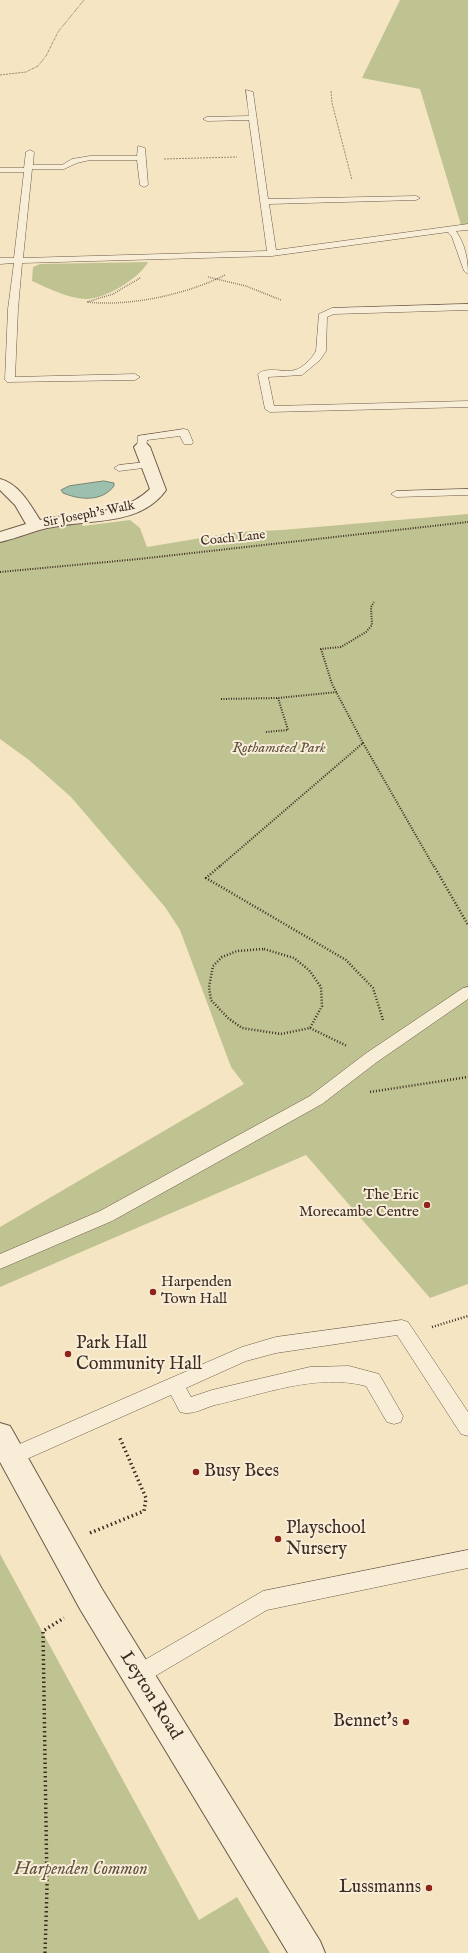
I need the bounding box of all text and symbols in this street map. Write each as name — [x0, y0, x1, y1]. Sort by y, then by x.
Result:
street label: Sir Joseph's Walk — [42, 498, 136, 532]
street label: Coach Lane — [200, 528, 266, 550]
park label: Rothamsted Park — [232, 740, 326, 758]
place label: The Eric Morecambe Centre — [299, 1187, 419, 1222]
marker: The Eric Morecambe Centre — [422, 1200, 432, 1210]
place label: Harpenden Town Hall — [161, 1274, 232, 1309]
marker: Harpenden Town Hall — [148, 1287, 158, 1297]
place label: Park Hall Community Hall — [76, 1333, 202, 1376]
marker: Park Hall Community Hall — [63, 1349, 73, 1359]
place label: Busy Bees — [204, 1461, 279, 1483]
marker: Busy Bees — [191, 1467, 201, 1477]
place label: Playschool Nursery — [286, 1518, 366, 1560]
marker: Playschool Nursery — [273, 1534, 283, 1544]
street label: Leyton Road — [114, 1648, 186, 1744]
place label: Bennet's — [333, 1711, 398, 1733]
marker: Bennet's — [401, 1717, 411, 1727]
park label: Harpenden Common — [14, 1859, 148, 1881]
place label: Lussmanns — [339, 1877, 421, 1899]
marker: Lussmanns — [424, 1883, 434, 1893]

